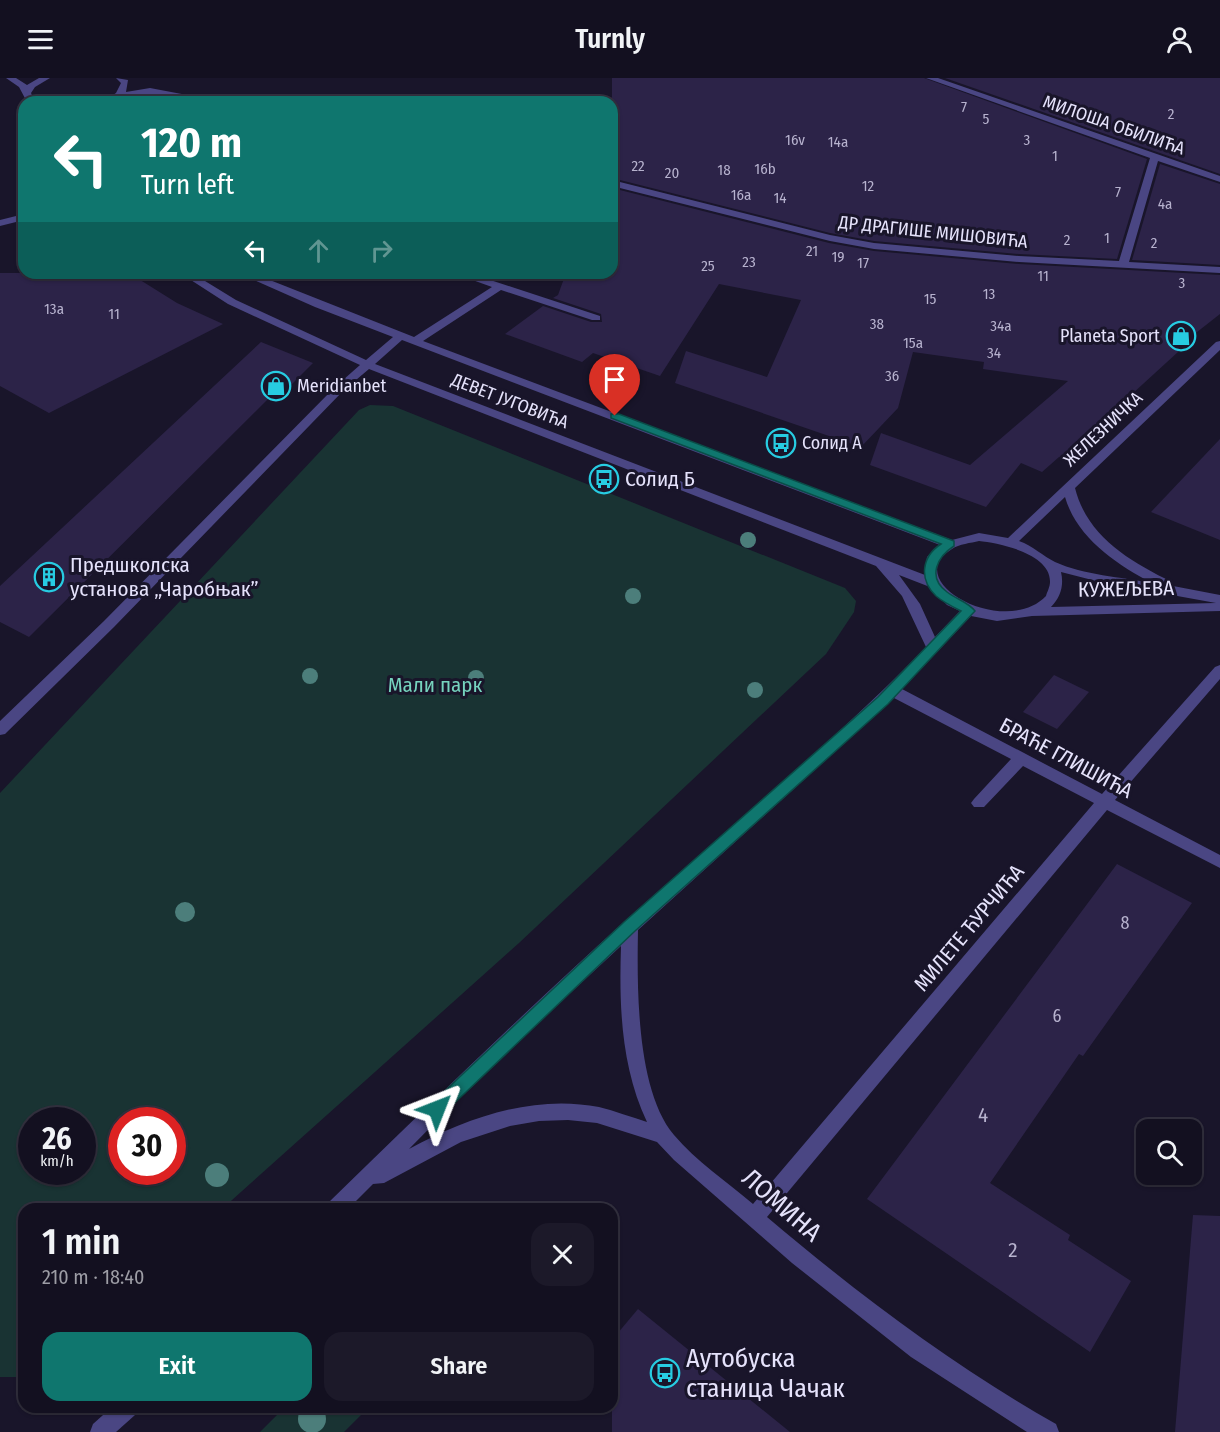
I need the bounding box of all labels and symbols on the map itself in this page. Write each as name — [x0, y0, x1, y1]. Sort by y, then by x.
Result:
street label: МИЛОША ОБИЛИЋА — [1040, 90, 1188, 160]
house number: 7 — [961, 98, 967, 116]
house number: 2 — [1168, 105, 1175, 123]
house number: 5 — [983, 110, 990, 128]
house number: 16v — [785, 131, 805, 149]
house number: 3 — [1024, 131, 1031, 149]
house number: 14a — [828, 133, 848, 151]
house number: 1 — [1052, 147, 1058, 165]
house number: 22 — [631, 157, 645, 175]
house number: 16b — [754, 160, 776, 178]
house number: 18 — [717, 161, 731, 179]
house number: 20 — [665, 164, 679, 182]
house number: 12 — [862, 177, 875, 195]
house number: 7 — [1115, 183, 1121, 201]
house number: 16a — [731, 186, 751, 204]
house number: 14 — [773, 189, 787, 207]
house number: 4a — [1158, 195, 1172, 213]
street label: ДР ДРАГИШЕ МИШОВИЋА — [836, 211, 1029, 253]
house number: 1 — [1104, 229, 1110, 247]
house number: 2 — [1064, 231, 1071, 249]
house number: 2 — [1151, 234, 1158, 252]
house number: 21 — [806, 242, 818, 260]
house number: 19 — [831, 248, 845, 266]
house number: 23 — [742, 253, 756, 271]
house number: 17 — [857, 254, 869, 272]
house number: 25 — [701, 257, 715, 275]
house number: 11 — [1037, 267, 1049, 285]
house number: 3 — [1179, 274, 1186, 292]
house number: 13 — [983, 285, 996, 303]
house number: 15 — [924, 290, 936, 308]
house number: 13a — [44, 300, 64, 318]
house number: 11 — [108, 305, 120, 323]
house number: 38 — [870, 315, 884, 333]
house number: 34a — [990, 317, 1012, 335]
shop icon: Planeta Sport — [1165, 320, 1197, 352]
place label: Planeta Sport — [1060, 325, 1160, 347]
house number: 15a — [903, 334, 923, 352]
house number: 34 — [987, 344, 1001, 362]
pin — [589, 354, 640, 416]
house number: 36 — [885, 367, 899, 385]
street label: ДЕВЕТ ЈУГОВИЋА — [447, 368, 572, 434]
shop icon: Meridianbet — [260, 370, 292, 402]
place label: Meridianbet — [297, 375, 386, 397]
street label: ЖЕЛЕЗНИЧКА — [1059, 387, 1147, 471]
bus stop icon: Солид А — [765, 427, 797, 459]
place label: Солид А — [802, 432, 862, 454]
bus stop icon: Солид Б — [588, 463, 620, 495]
place label: Солид Б — [625, 466, 695, 492]
place label: Предшколска установа „Чаробњак” — [70, 552, 259, 602]
building icon: Предшколска установа „Чаробњак” — [33, 561, 65, 593]
street label: КУЖЕЉЕВА — [1078, 575, 1174, 603]
park label: Мали парк — [388, 672, 482, 698]
street label: БРАЋЕ ГЛИШИЋА — [995, 712, 1137, 804]
street label: МИЛЕТЕ ЋУРЧИЋА — [908, 859, 1030, 997]
house number: 8 — [1121, 912, 1130, 934]
house number: 6 — [1053, 1005, 1062, 1027]
position arrow — [405, 1077, 469, 1141]
house number: 4 — [978, 1102, 988, 1128]
speed limit sign: 30 — [108, 1107, 186, 1185]
street label: ЛОМИНА — [736, 1162, 828, 1248]
house number: 2 — [1008, 1237, 1018, 1263]
place label: Аутобуска станица Чачак — [686, 1343, 845, 1404]
bus stop icon: Аутобуска станица Чачак — [649, 1357, 681, 1389]

